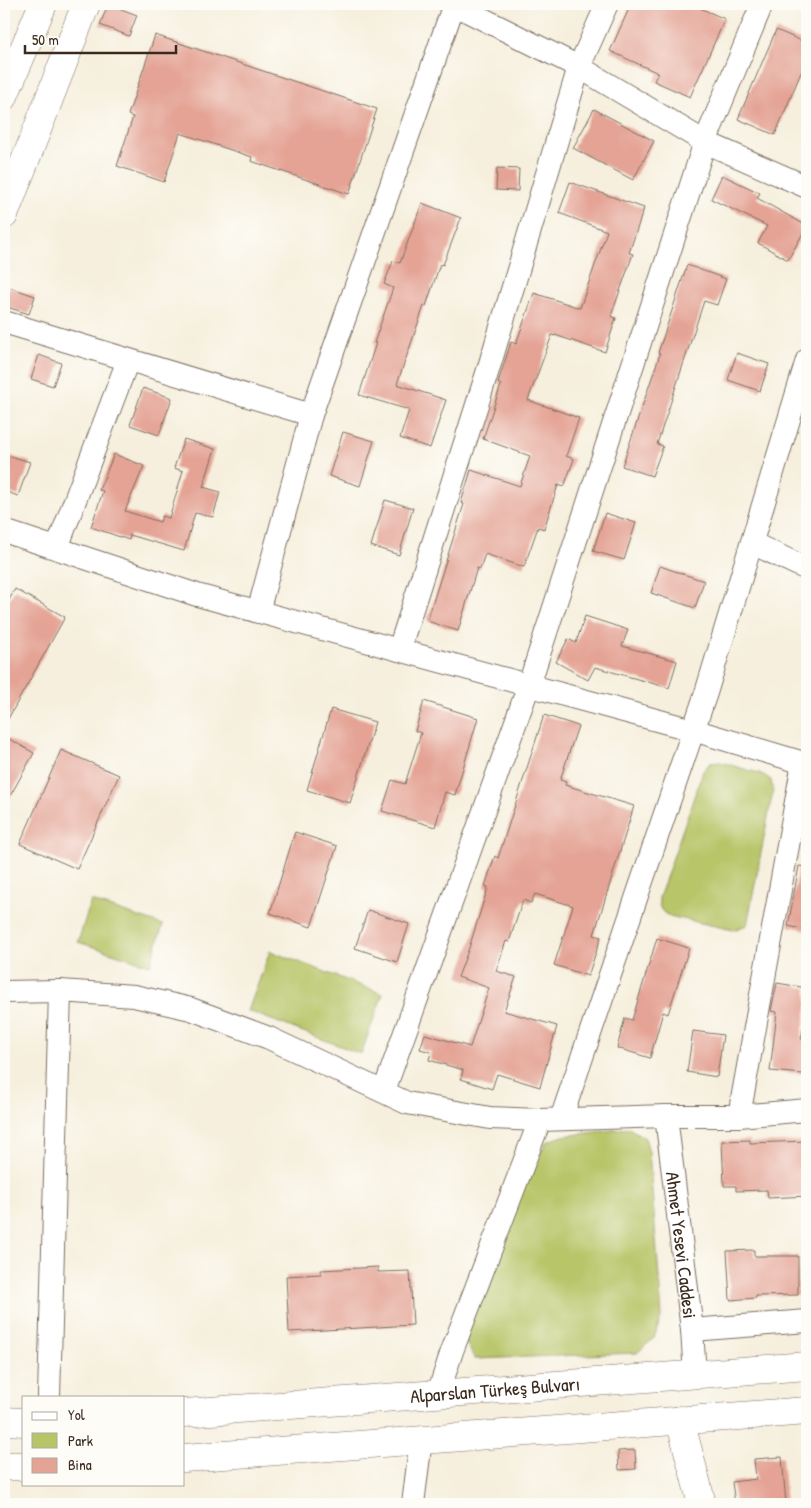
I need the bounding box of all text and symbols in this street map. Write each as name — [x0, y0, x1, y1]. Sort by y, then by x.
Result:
scale bar — [25, 22, 176, 54]
text: 50 m — [32, 29, 59, 50]
street label: Ahmet Yesevi Caddesi — [660, 1170, 703, 1320]
street label: Alparslan Türkeş Bulvarı — [409, 1370, 581, 1409]
legend — [22, 1396, 185, 1486]
text: Yol — [68, 1404, 85, 1425]
text: Park — [68, 1430, 93, 1451]
text: Bina — [68, 1454, 92, 1475]

